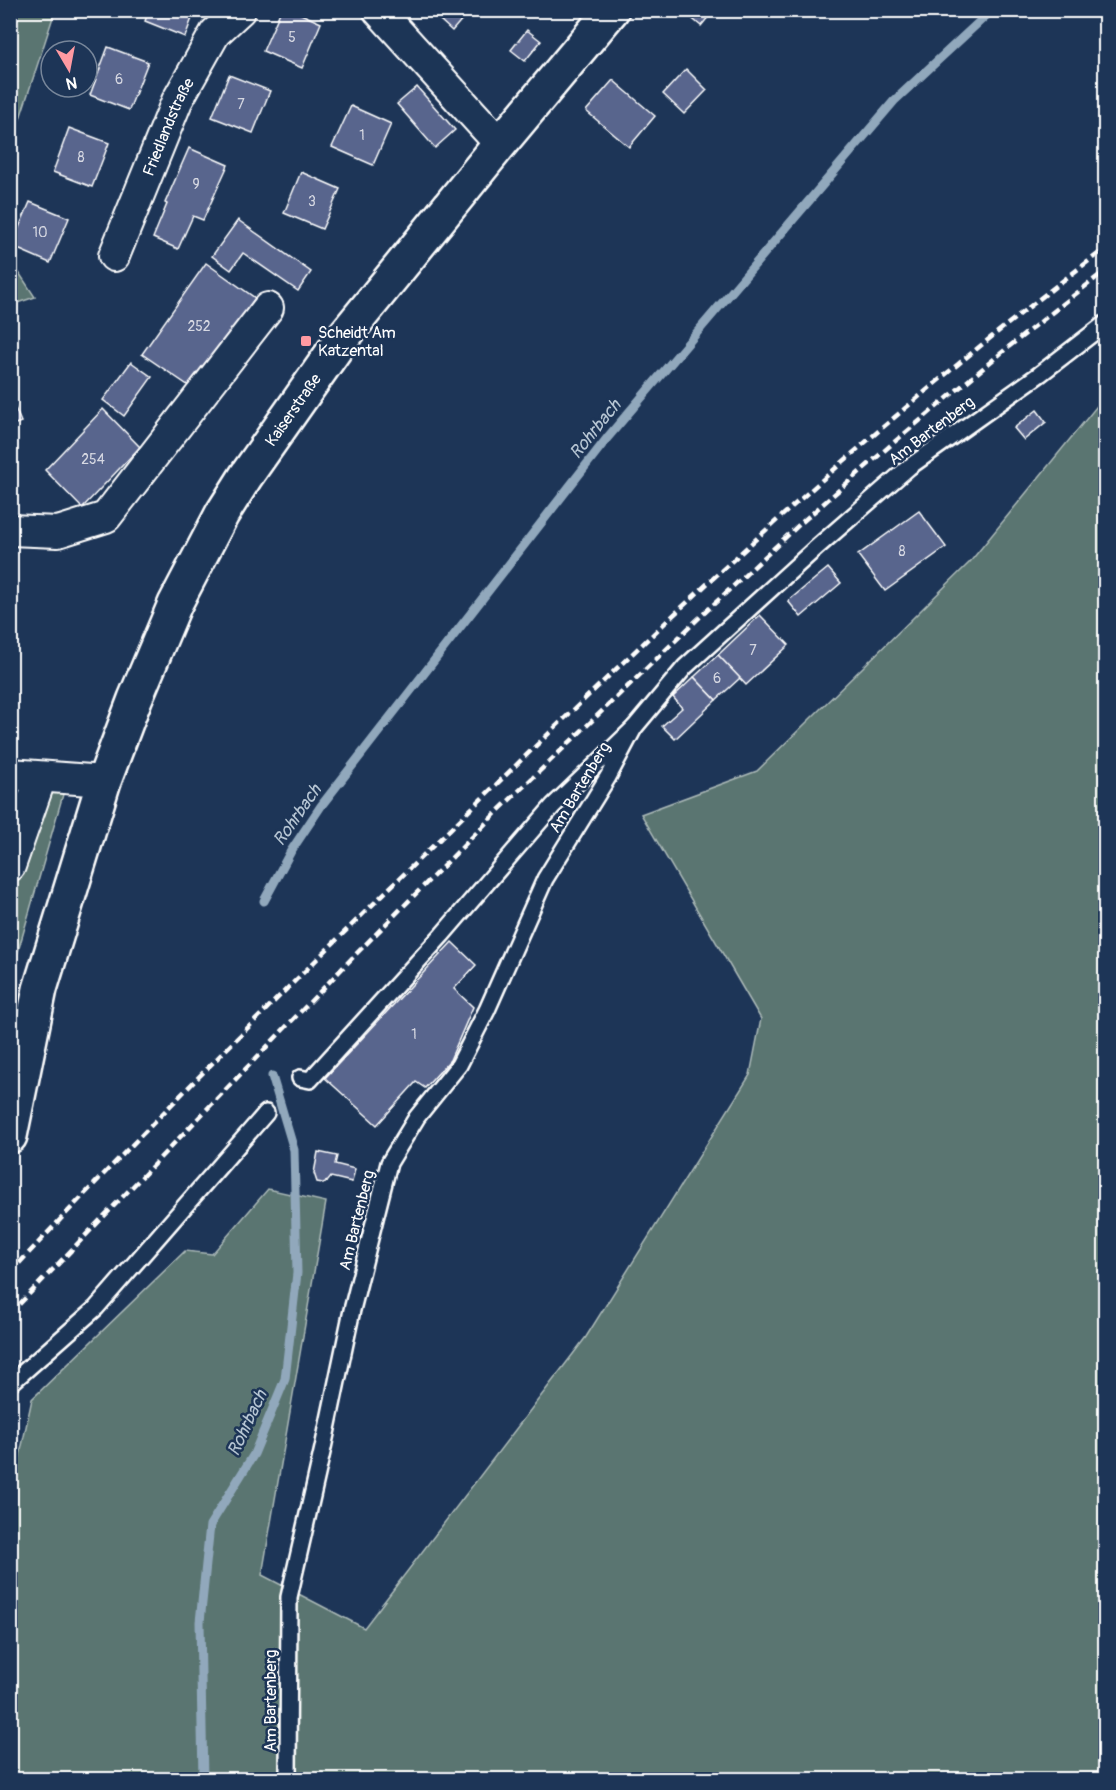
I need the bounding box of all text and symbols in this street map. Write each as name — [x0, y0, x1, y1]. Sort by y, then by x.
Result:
house number: 5 — [288, 29, 296, 46]
north arrow — [39, 39, 99, 99]
house number: 6 — [115, 71, 123, 88]
text: N — [64, 72, 78, 94]
street label: Friedlandstraße — [139, 75, 199, 179]
house number: 7 — [237, 96, 245, 113]
house number: 1 — [359, 127, 365, 144]
house number: 8 — [77, 149, 85, 166]
house number: 9 — [192, 176, 200, 193]
house number: 3 — [308, 193, 316, 210]
house number: 10 — [32, 224, 48, 241]
house number: 252 — [187, 318, 211, 335]
place label: Scheidt Am Katzental — [318, 323, 396, 361]
marker: Scheidt Am Katzental — [299, 334, 313, 348]
street label: Kaiserstraße — [261, 370, 326, 450]
street label: Am Bartenberg — [885, 392, 979, 470]
water label: Rohrbach — [565, 394, 627, 464]
house number: 254 — [81, 451, 105, 468]
house number: 8 — [898, 543, 906, 560]
house number: 7 — [749, 642, 757, 659]
house number: 6 — [713, 670, 721, 687]
street label: Am Bartenberg — [545, 738, 615, 837]
water label: Rohrbach — [268, 779, 328, 850]
house number: 1 — [411, 1026, 417, 1043]
street label: Am Bartenberg — [335, 1168, 379, 1272]
water label: Rohrbach — [222, 1385, 273, 1460]
street label: Am Bartenberg — [261, 1650, 281, 1752]

